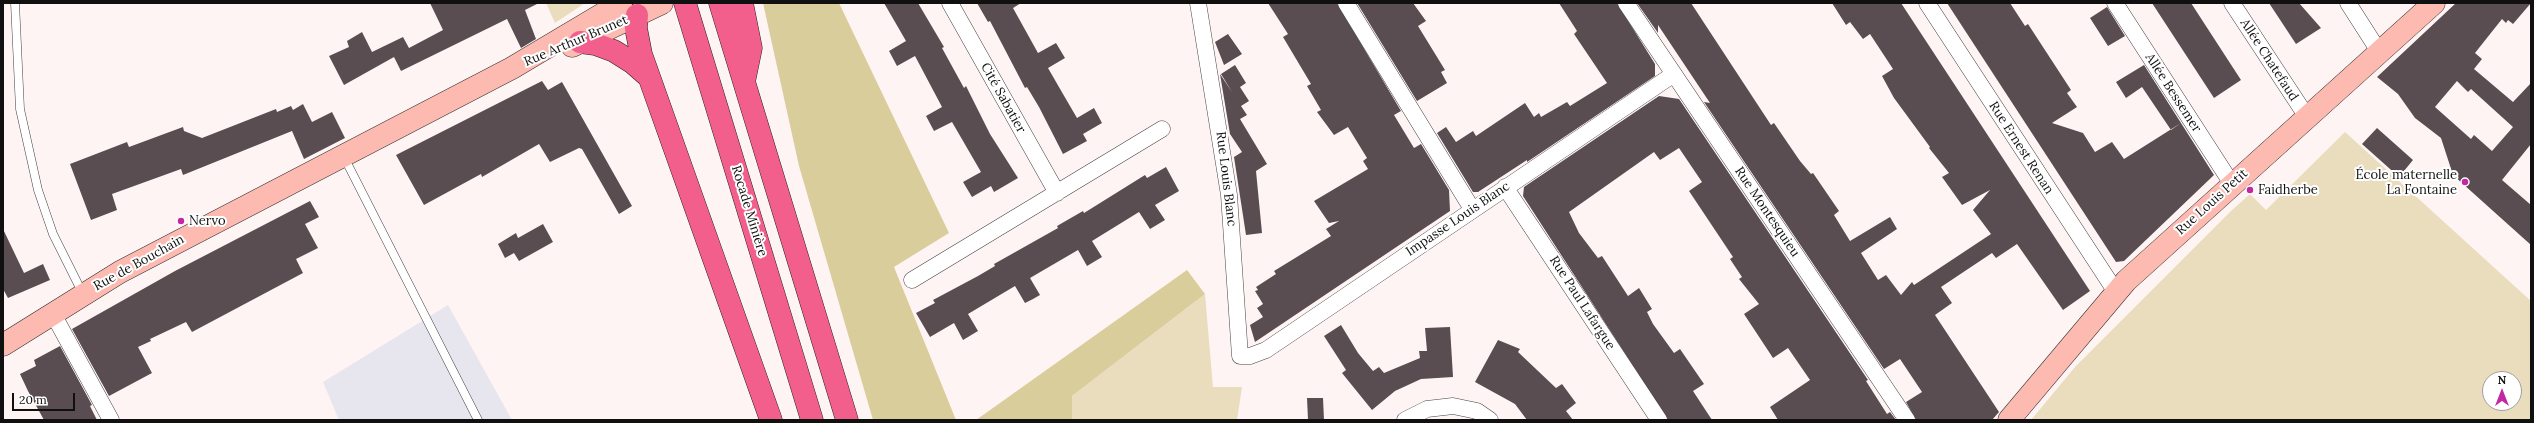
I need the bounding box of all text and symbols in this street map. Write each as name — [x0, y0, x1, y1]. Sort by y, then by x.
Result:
street label: Rue Arthur Brunet — [522, 12, 630, 70]
street label: Allée Chatefaud — [2237, 16, 2301, 104]
street label: Allée Bessemer — [2142, 51, 2204, 135]
street label: Cité Sabatier — [977, 60, 1029, 136]
street label: Rue Ernest Renan — [1985, 99, 2057, 197]
street label: Rue Louis Blanc — [1212, 131, 1240, 227]
street label: Rocade Minière — [728, 164, 770, 258]
street label: Rue Montesquieu — [1731, 164, 1803, 260]
street label: Rue Louis Petit — [2173, 166, 2251, 238]
place label: École maternelle La Fontaine — [2355, 167, 2457, 198]
marker: École maternelle La Fontaine — [2460, 177, 2470, 187]
street label: Impasse Louis Blanc — [1403, 178, 1513, 260]
place label: Faidherbe — [2258, 182, 2318, 198]
marker: Faidherbe — [2245, 185, 2255, 195]
place label: Nervo — [189, 213, 226, 229]
marker: Nervo — [176, 216, 186, 226]
street label: Rue de Bouchain — [91, 232, 187, 294]
street label: Rue Paul Lafargue — [1546, 253, 1618, 353]
north arrow — [2482, 371, 2522, 411]
text: N — [2498, 373, 2506, 387]
scale bar — [14, 385, 77, 411]
text: 20 m — [19, 392, 47, 407]

